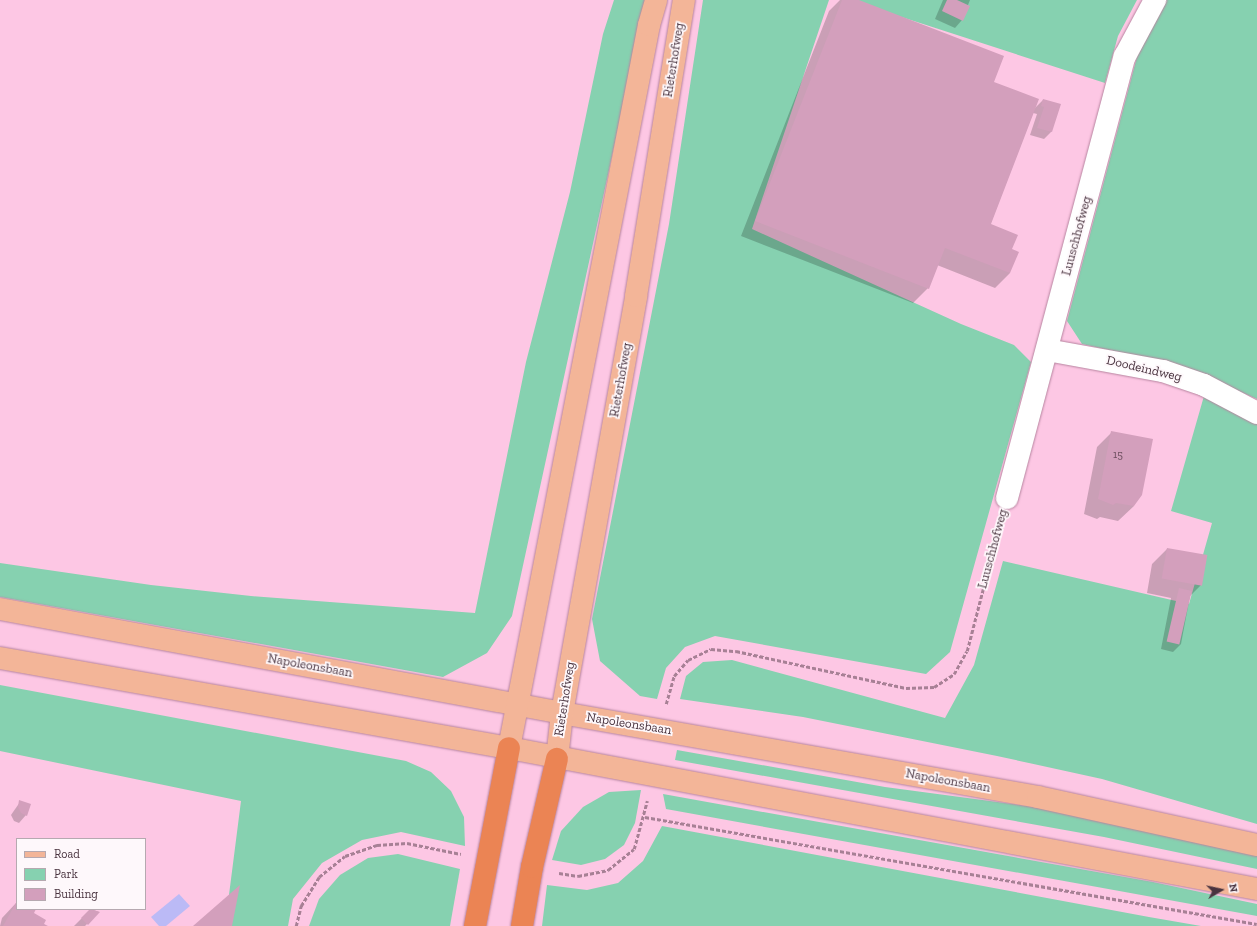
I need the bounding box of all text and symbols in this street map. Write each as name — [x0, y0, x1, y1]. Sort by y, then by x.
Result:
street label: Rieterhofweg — [660, 22, 688, 98]
street label: Luuschhofweg — [1059, 195, 1095, 277]
street label: Rieterhofweg — [607, 342, 635, 418]
street label: Doodeindweg — [1105, 353, 1183, 385]
house number: 15 — [1113, 448, 1123, 462]
street label: Luuschhofweg — [975, 508, 1011, 590]
street label: Napoleonsbaan — [266, 651, 354, 681]
street label: Rieterhofweg — [551, 661, 579, 737]
street label: Napoleonsbaan — [585, 710, 673, 738]
street label: Napoleonsbaan — [904, 766, 992, 796]
legend — [16, 838, 146, 910]
text: Road — [54, 847, 80, 861]
text: Park — [54, 867, 78, 881]
north arrow — [1201, 870, 1241, 910]
text: N — [1226, 883, 1240, 893]
text: Building — [54, 887, 98, 901]

